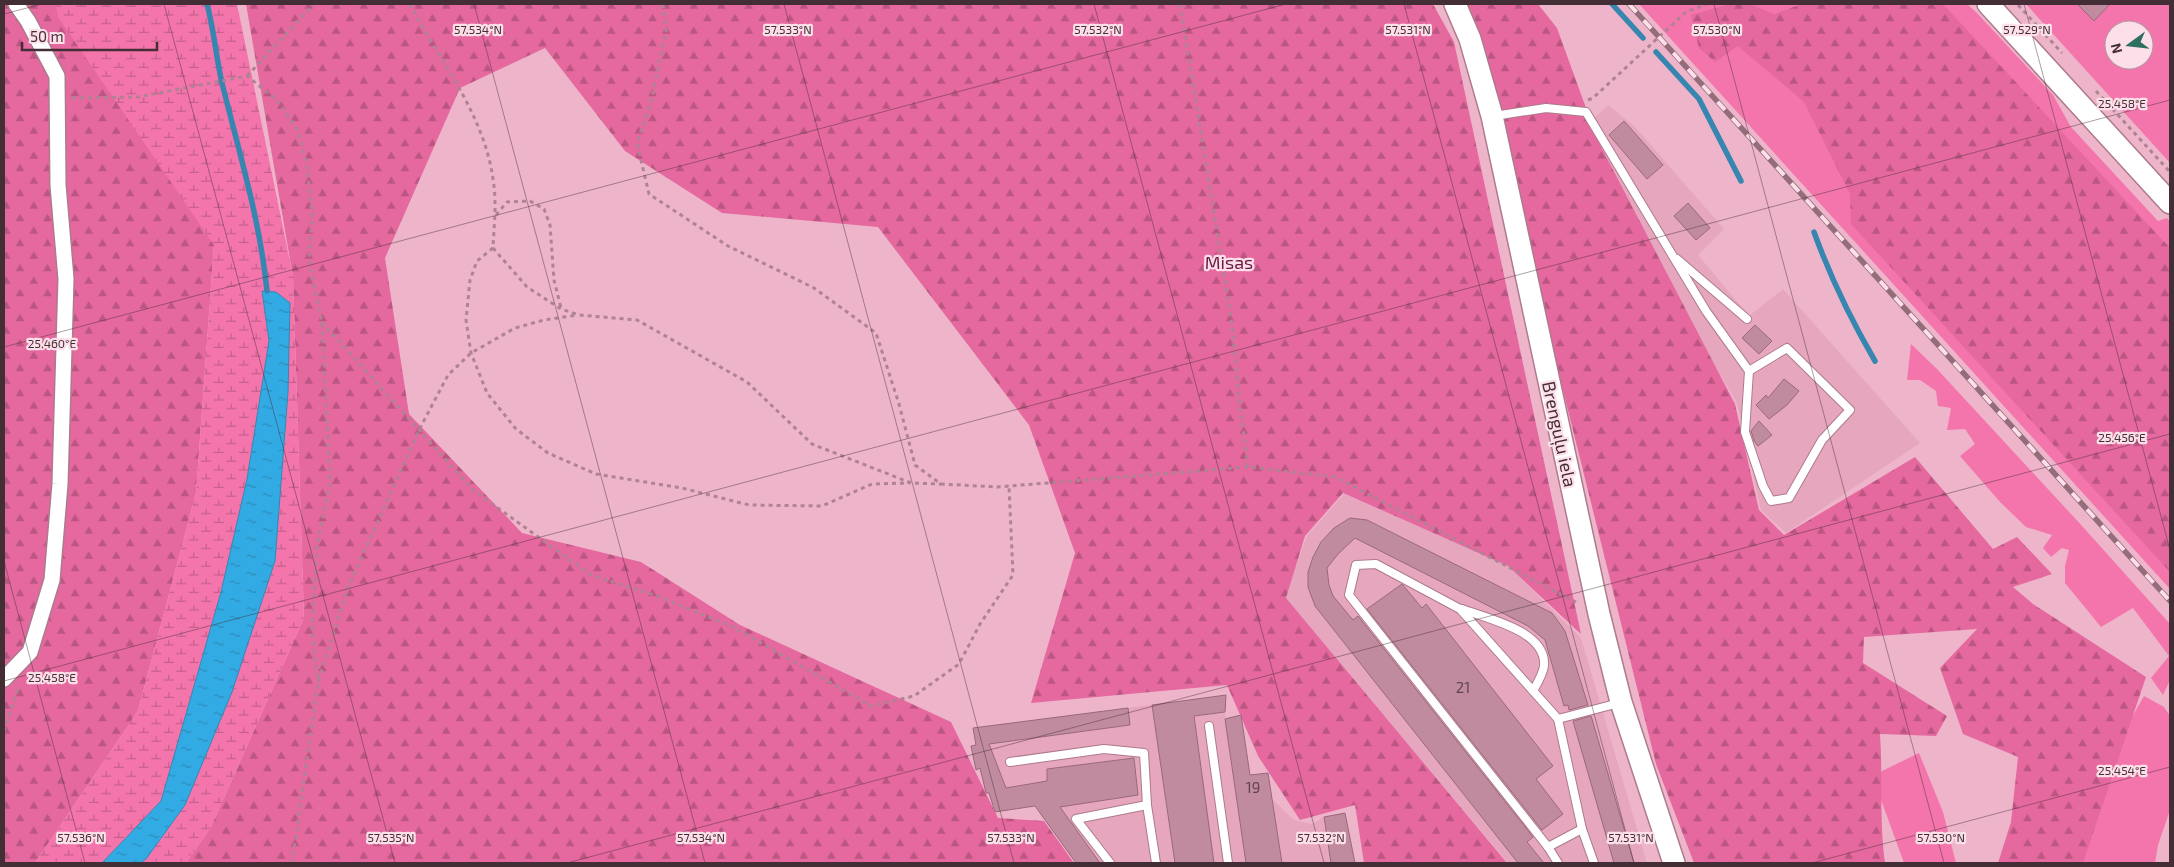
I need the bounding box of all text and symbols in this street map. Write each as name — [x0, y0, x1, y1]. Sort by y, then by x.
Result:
scale bar — [22, 20, 158, 52]
north arrow — [2104, 20, 2154, 70]
text: 57.534°N — [454, 22, 502, 36]
text: 57.533°N — [764, 22, 812, 36]
text: 57.532°N — [1074, 22, 1122, 36]
text: 57.531°N — [1385, 22, 1431, 36]
text: 57.530°N — [1693, 22, 1741, 36]
text: 57.529°N — [2003, 22, 2051, 36]
text: 50 m — [30, 27, 64, 45]
text: N — [2106, 41, 2125, 56]
text: 25.458°E — [2098, 96, 2146, 110]
park label: Misas — [1205, 251, 1253, 273]
text: 25.460°E — [28, 336, 76, 350]
street label: Brenguļu iela — [1537, 379, 1582, 489]
text: 25.456°E — [2098, 430, 2146, 444]
text: 25.458°E — [28, 670, 76, 684]
house number: 21 — [1456, 678, 1470, 696]
text: 25.454°E — [2098, 763, 2146, 777]
house number: 19 — [1246, 778, 1260, 796]
text: 57.536°N — [57, 830, 105, 844]
text: 57.535°N — [367, 830, 415, 844]
text: 57.534°N — [677, 830, 725, 844]
text: 57.533°N — [987, 830, 1035, 844]
text: 57.532°N — [1297, 830, 1345, 844]
text: 57.531°N — [1608, 830, 1654, 844]
text: 57.530°N — [1917, 830, 1965, 844]

